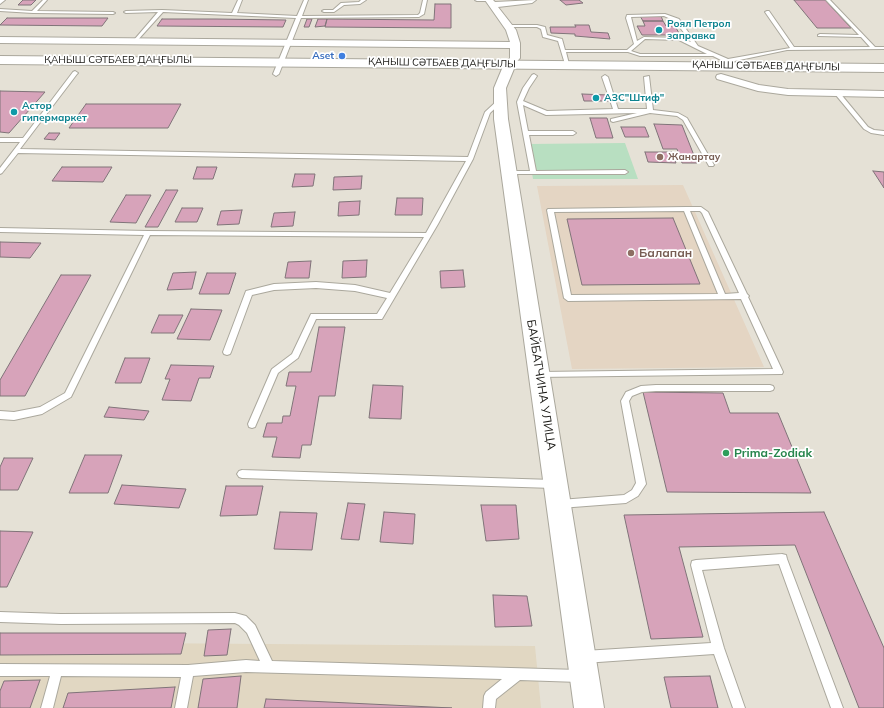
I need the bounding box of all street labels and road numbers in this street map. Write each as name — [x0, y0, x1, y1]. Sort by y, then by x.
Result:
street label: ҚАНЫШ СӘТБАЕВ ДАҢҒЫЛЫ — [44, 54, 192, 66]
street label: ҚАНЫШ СӘТБАЕВ ДАҢҒЫЛЫ — [368, 56, 516, 70]
street label: ҚАНЫШ СӘТБАЕВ ДАҢҒЫЛЫ — [692, 59, 840, 73]
street label: БАЙБАТЧИНА УЛИЦА — [524, 319, 558, 451]

